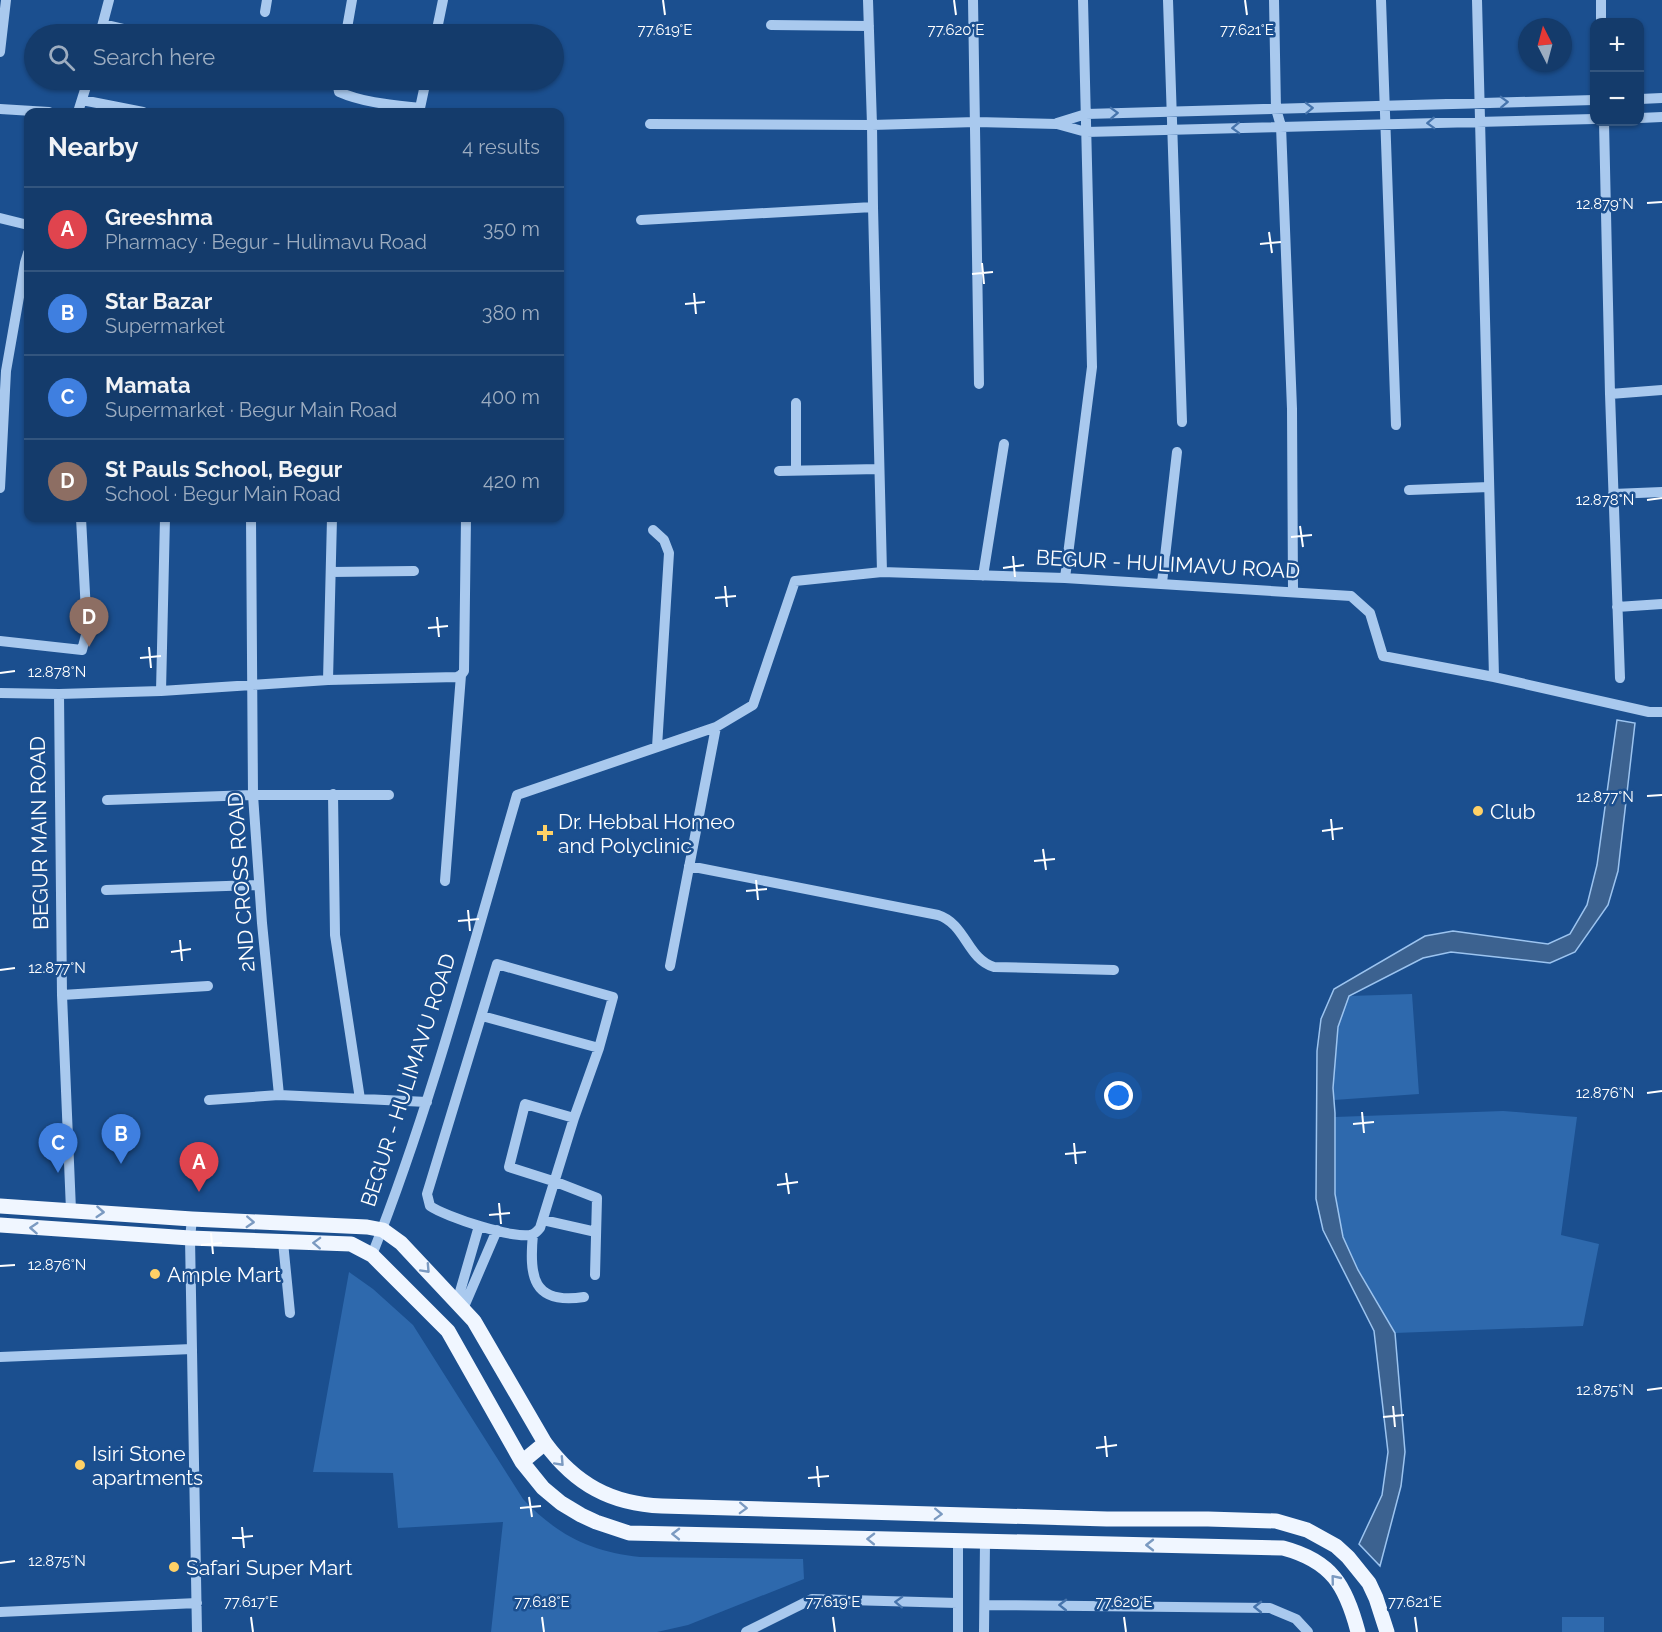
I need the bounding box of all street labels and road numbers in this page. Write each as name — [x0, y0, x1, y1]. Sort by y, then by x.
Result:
street label: BEGUR - HULIMAVU ROAD — [1035, 545, 1301, 583]
street label: BEGUR MAIN ROAD — [25, 736, 53, 930]
street label: 2ND CROSS ROAD — [222, 791, 260, 973]
street label: BEGUR - HULIMAVU ROAD — [355, 950, 461, 1210]

